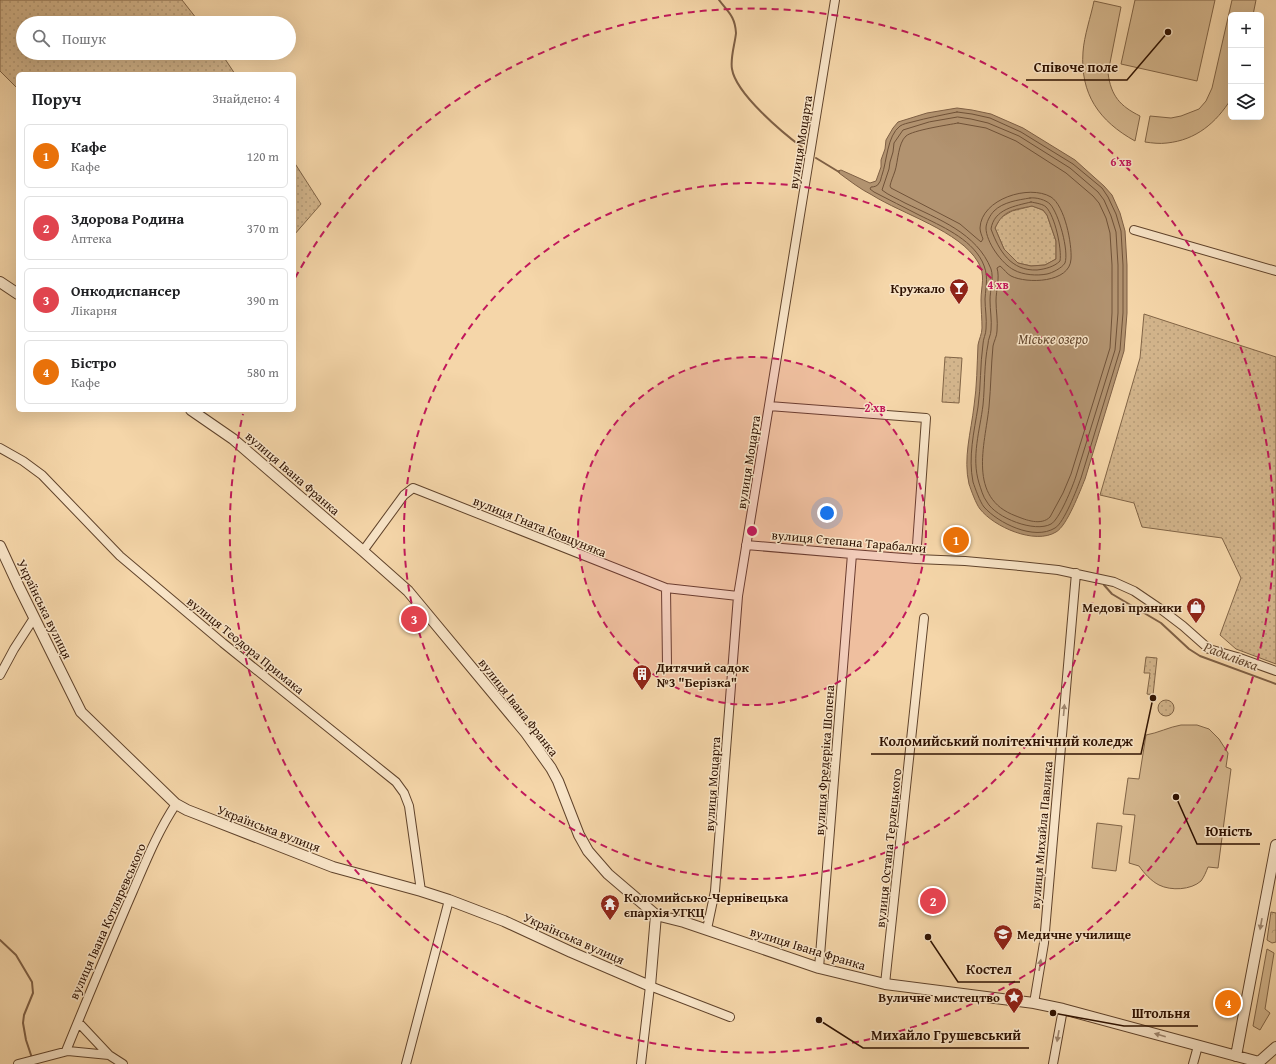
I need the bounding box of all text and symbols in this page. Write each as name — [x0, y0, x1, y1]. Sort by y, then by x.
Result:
map controls — [1228, 12, 1264, 120]
button: + — [1228, 12, 1264, 48]
search box — [16, 16, 296, 60]
icon: search — [30, 27, 52, 49]
text: Пошук — [62, 28, 106, 49]
button: − — [1228, 48, 1264, 84]
callout: Співоче поле — [1026, 54, 1127, 80]
text: Співоче поле — [1034, 57, 1118, 77]
button: layers — [1228, 84, 1264, 120]
text: Поруч — [32, 86, 81, 111]
text: Знайдено: 4 — [212, 89, 280, 108]
street label: вулиця Моцарта — [784, 93, 817, 190]
text: Кафе — [71, 136, 107, 157]
text: 1 — [43, 147, 49, 166]
text: 120 m — [247, 147, 279, 166]
text: 6 хв — [1110, 153, 1132, 170]
text: Кафе — [71, 157, 100, 176]
text: Здорова Родина — [71, 208, 184, 229]
text: 2 — [43, 219, 49, 238]
text: 370 m — [247, 219, 279, 238]
text: Аптека — [71, 229, 112, 248]
text: 4 хв — [987, 276, 1009, 293]
bar icon: Кружало — [948, 277, 970, 305]
place label: Кружало — [891, 279, 945, 298]
text: Онкодиспансер — [71, 280, 180, 301]
text: 3 — [43, 291, 49, 310]
text: 390 m — [247, 291, 279, 310]
text: Лікарня — [71, 301, 117, 320]
water label: Міське озеро — [1018, 329, 1088, 349]
text: Бістро — [71, 352, 116, 373]
text: 4 — [43, 363, 49, 382]
text: 580 m — [247, 363, 279, 382]
text: Кафе — [71, 373, 100, 392]
text: 2 хв — [864, 399, 886, 416]
street label: вулиця Моцарта — [732, 413, 765, 510]
street label: вулиця Івана Франка — [241, 427, 345, 520]
street label: вулиця Гната Ковцуняка — [470, 491, 610, 562]
your location — [817, 503, 837, 523]
centre of rings — [745, 524, 759, 538]
street label: вулиця Степана Тарабалки — [771, 525, 927, 558]
pin: 1 — [943, 525, 969, 555]
street label: Українська вулиця — [12, 556, 77, 663]
street label: вулиця Теодора Примака — [183, 592, 309, 699]
shop icon: Медові пряники — [1185, 596, 1207, 624]
place label: Медові пряники — [1082, 598, 1182, 617]
pin: 3 — [401, 604, 427, 634]
water label: Радилівка — [1200, 636, 1262, 676]
street label: вулиця Івана Франка — [474, 654, 564, 761]
place label: Дитячий садок №3 "Берізка" — [655, 658, 750, 692]
building icon: Дитячий садок №3 "Берізка" — [631, 663, 653, 691]
street label: вулиця Фредеріка Шопена — [810, 683, 839, 836]
one-way arrow — [1060, 704, 1067, 716]
callout: Коломийський політехнічний коледж — [871, 728, 1141, 754]
text: Коломийський політехнічний коледж — [879, 731, 1134, 751]
street label: вулиця Моцарта — [700, 735, 725, 832]
street label: вулиця Михайла Павлика — [1026, 760, 1057, 910]
street label: вулиця Остапа Терлецького — [871, 767, 906, 929]
street label: Українська вулиця — [215, 800, 323, 857]
callout: Юність — [1197, 818, 1260, 844]
text: Юність — [1206, 821, 1252, 841]
street label: вулиця Івана Котляревського — [64, 840, 151, 1002]
pin: 2 — [920, 886, 946, 916]
place label: Коломийсько-Чернівецька єпархія УГКЦ — [624, 888, 789, 922]
temple icon: Коломийсько-Чернівецька єпархія УГКЦ — [599, 893, 621, 921]
street label: Українська вулиця — [520, 908, 628, 969]
one-way arrow — [1258, 918, 1264, 930]
street label: вулиця Івана Франка — [748, 922, 869, 975]
school or university icon: Медичне училище — [992, 923, 1014, 951]
place label: Медичне училище — [1017, 925, 1131, 944]
callout: Костел — [958, 956, 1020, 982]
text: Костел — [966, 959, 1012, 979]
one-way arrow — [1037, 959, 1043, 971]
place icon: Вуличне мистецтво — [1003, 986, 1025, 1014]
place label: Вуличне мистецтво — [878, 988, 1000, 1007]
pin: 4 — [1215, 988, 1241, 1018]
callout: Штольня — [1124, 1000, 1198, 1026]
text: Штольня — [1132, 1003, 1191, 1023]
callout: Михайло Грушевський — [863, 1022, 1029, 1048]
text: Михайло Грушевський — [871, 1025, 1021, 1045]
one-way arrow — [1055, 1030, 1061, 1042]
one-way arrow — [1154, 1032, 1166, 1038]

